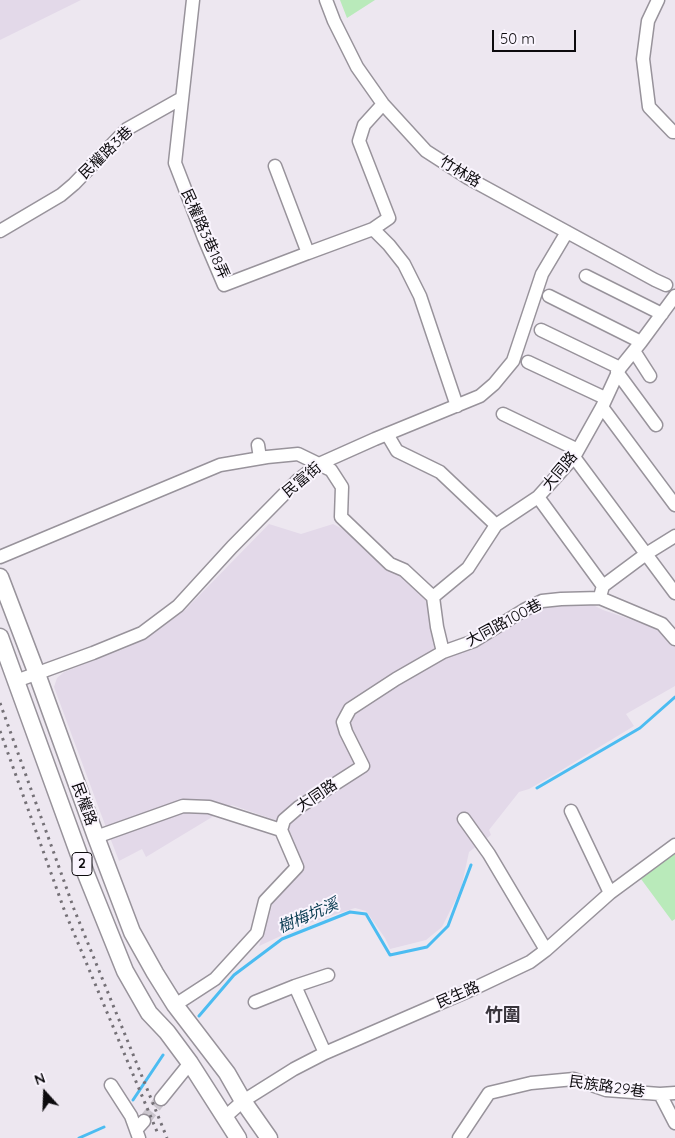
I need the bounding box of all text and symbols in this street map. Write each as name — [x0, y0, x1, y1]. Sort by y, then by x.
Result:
scale bar — [495, 20, 579, 52]
text: 50 m — [500, 29, 535, 48]
street label: 民權路3巷 — [75, 123, 137, 183]
street label: 竹林路 — [436, 153, 484, 191]
street label: 民權路3巷18弄 — [177, 186, 233, 282]
street label: 大同路 — [539, 448, 581, 494]
street label: 民富街 — [279, 459, 325, 501]
street label: 大同路100巷 — [463, 595, 545, 651]
street label: 大同路 — [293, 776, 341, 816]
street label: 民權路 — [68, 780, 100, 828]
road number: 2 — [72, 852, 92, 876]
water label: 樹梅坑溪 — [275, 895, 341, 937]
street label: 民生路 — [434, 978, 482, 1012]
district label: 竹圍 — [485, 1005, 521, 1027]
north arrow — [20, 1068, 70, 1118]
text: N — [32, 1069, 48, 1089]
street label: 民族路29巷 — [568, 1073, 646, 1101]

